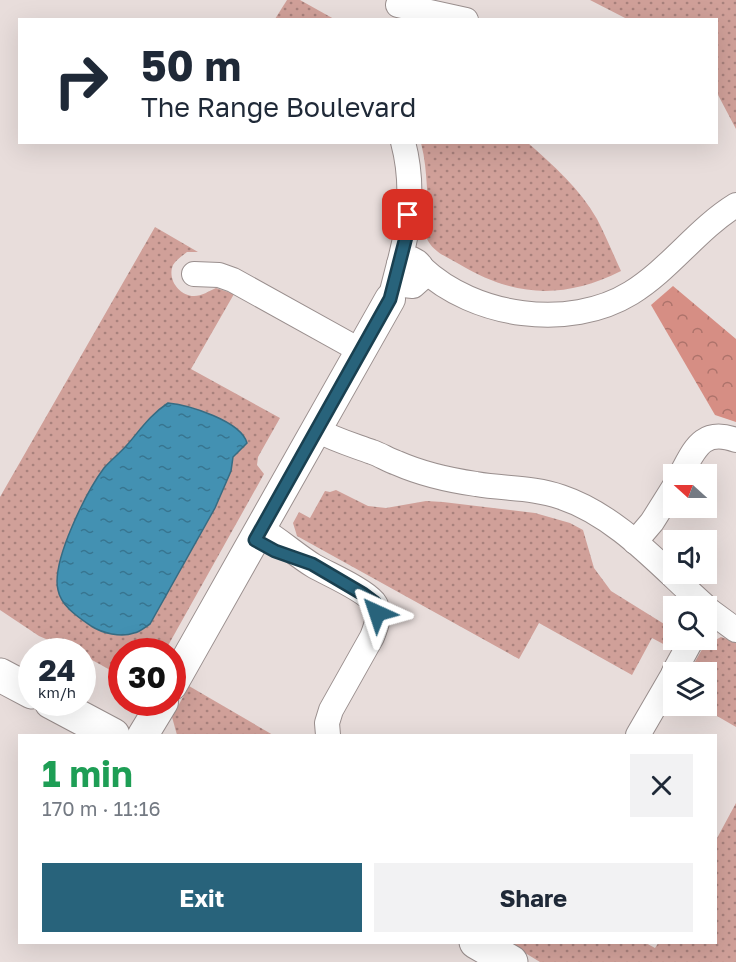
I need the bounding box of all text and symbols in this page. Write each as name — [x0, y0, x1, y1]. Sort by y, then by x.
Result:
text: 50 m — [141, 40, 241, 90]
icon: right — [42, 42, 120, 120]
text: The Range Boulevard — [141, 91, 416, 123]
pin — [382, 189, 433, 240]
icon: arrive — [391, 198, 424, 231]
north arrow — [663, 464, 717, 518]
map controls — [663, 464, 717, 716]
button: sound — [663, 530, 717, 584]
position arrow — [345, 581, 409, 645]
button: search — [663, 596, 717, 650]
speed limit sign: 30 — [108, 638, 186, 716]
text: 24 — [38, 652, 76, 688]
button: layers — [663, 662, 717, 716]
text: km/h — [38, 683, 76, 701]
text: 1 min — [42, 752, 133, 795]
button: close — [630, 754, 693, 817]
text: 170 m · 11:16 — [42, 796, 161, 820]
button: Exit — [42, 863, 362, 932]
button: Share — [374, 863, 693, 932]

